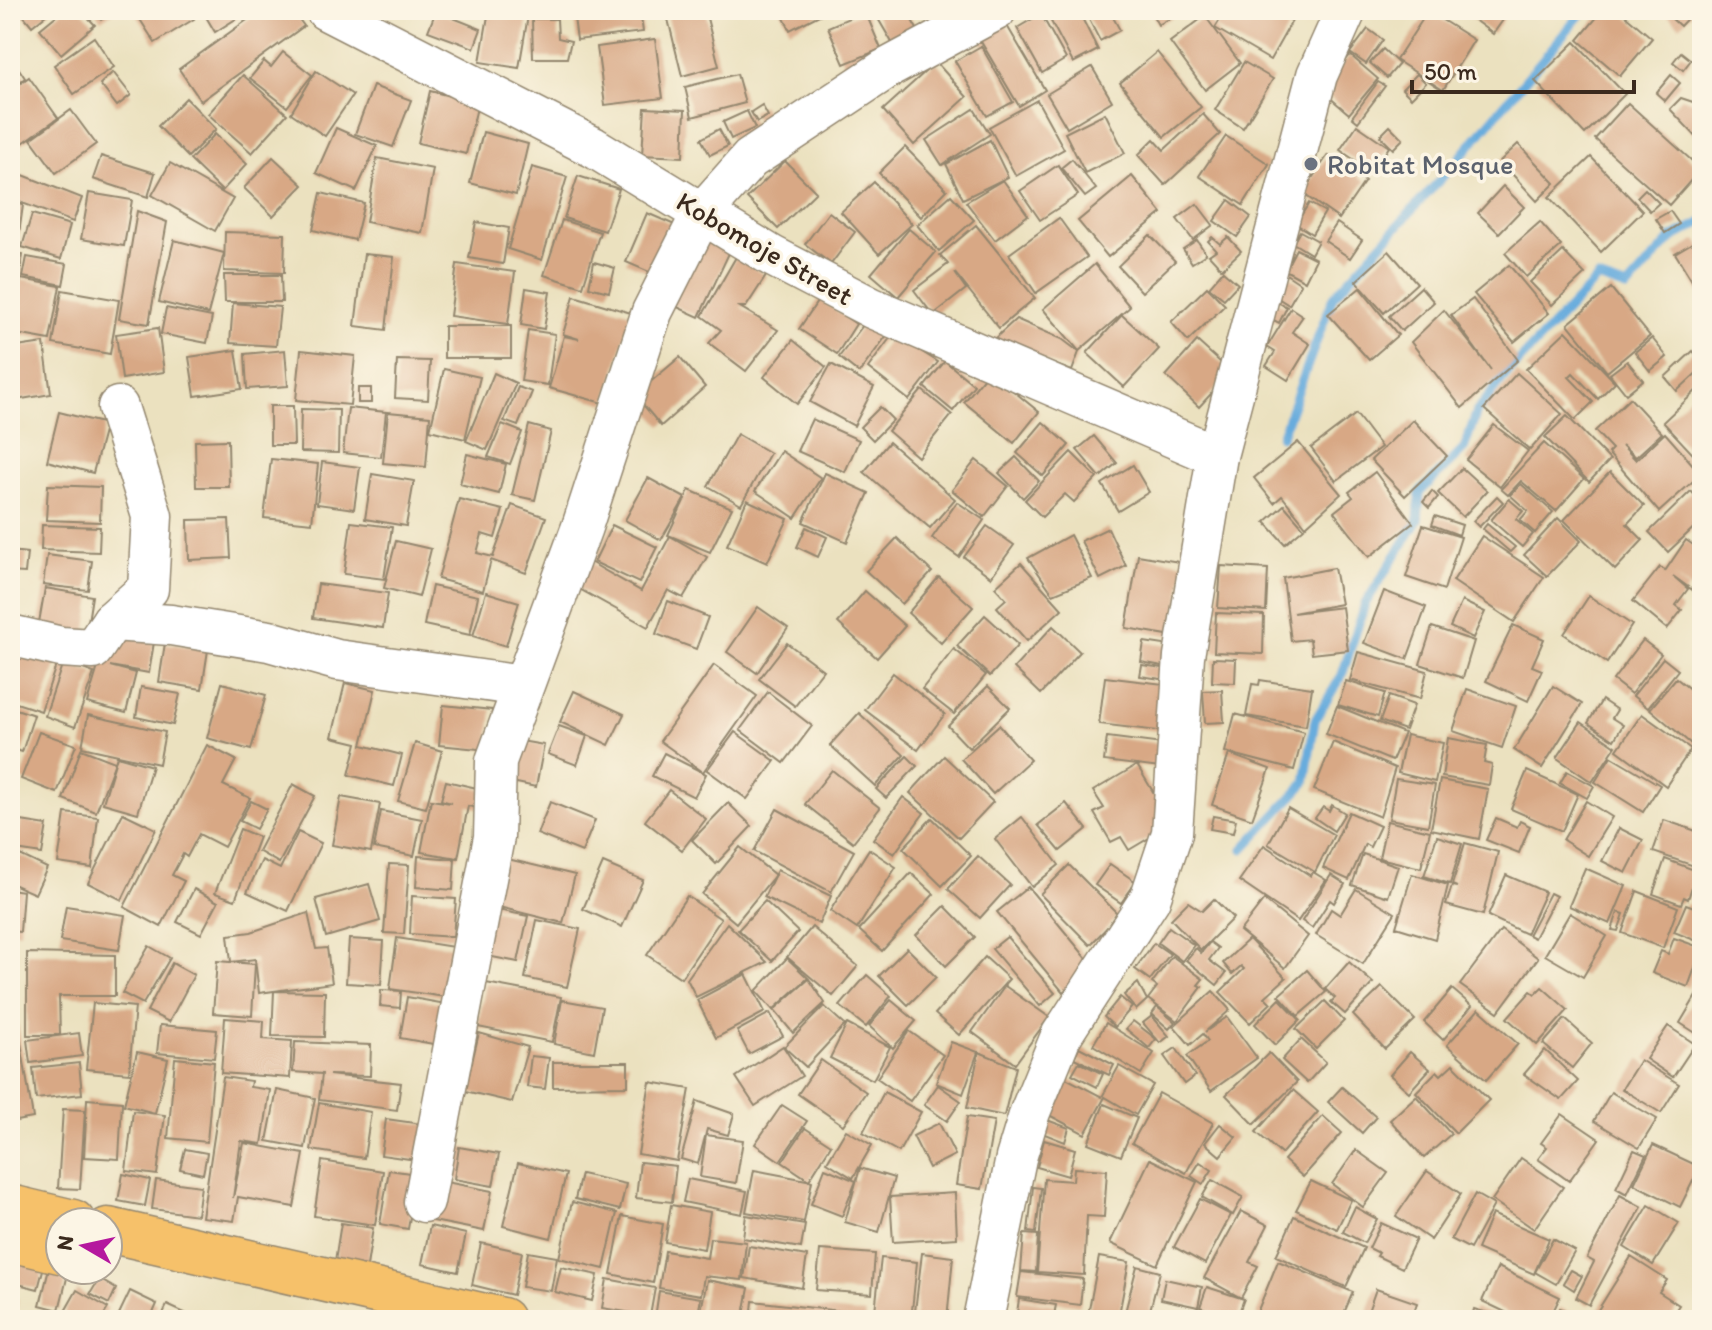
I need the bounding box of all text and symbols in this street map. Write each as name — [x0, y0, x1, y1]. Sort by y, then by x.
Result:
scale bar — [1412, 44, 1634, 94]
text: 50 m — [1424, 57, 1477, 86]
place label: Robitat Mosque — [1327, 147, 1514, 181]
marker: Robitat Mosque — [1302, 155, 1320, 173]
street label: Kobomoje Street — [671, 184, 859, 312]
north arrow — [44, 1206, 124, 1286]
text: N — [50, 1233, 79, 1252]

